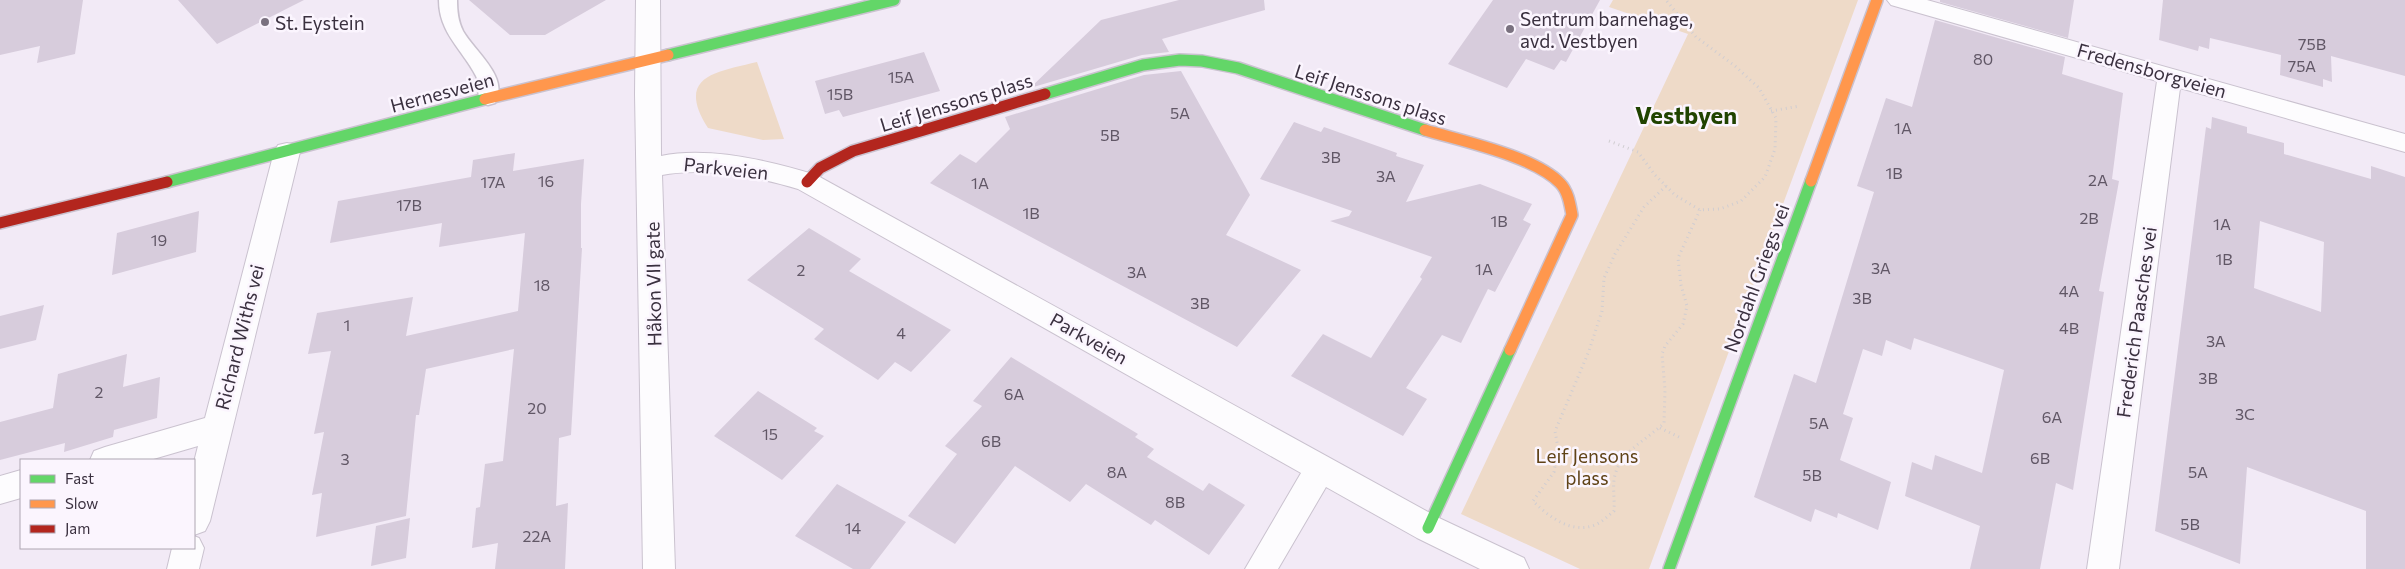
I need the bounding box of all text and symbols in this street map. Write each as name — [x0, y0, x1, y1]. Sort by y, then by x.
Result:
place label: Sentrum barnehage, avd. Vestbyen — [1520, 7, 1693, 52]
place label: St. Eystein — [275, 11, 365, 34]
marker: St. Eystein — [259, 16, 271, 28]
marker: Sentrum barnehage, avd. Vestbyen — [1504, 23, 1516, 35]
house number: 75B — [2298, 34, 2326, 53]
street label: Fredensborgveien — [2075, 38, 2229, 102]
house number: 80 — [1973, 49, 1993, 68]
house number: 75A — [2288, 56, 2316, 75]
street label: Leif Jenssons plass — [1292, 59, 1450, 129]
street label: Hernesveien — [388, 67, 496, 117]
house number: 15A — [888, 67, 914, 86]
street label: Leif Jenssons plass — [877, 68, 1035, 136]
house number: 15B — [827, 84, 853, 103]
district label: Vestbyen — [1635, 100, 1737, 129]
house number: 5A — [1170, 103, 1190, 122]
house number: 1A — [1894, 118, 1912, 137]
house number: 5B — [1100, 125, 1120, 144]
house number: 3B — [1321, 147, 1341, 166]
street label: Parkveien — [683, 152, 769, 184]
house number: 1B — [1885, 163, 1903, 182]
house number: 3A — [1376, 166, 1396, 185]
house number: 2A — [2088, 170, 2108, 189]
house number: 16 — [538, 171, 554, 190]
house number: 17A — [481, 172, 505, 191]
house number: 1A — [971, 173, 989, 192]
house number: 17B — [396, 195, 422, 214]
street label: Nordahl Griegs vei — [1718, 201, 1794, 355]
house number: 1B — [1022, 203, 1040, 222]
house number: 2B — [2079, 208, 2099, 227]
house number: 1B — [1490, 211, 1508, 230]
house number: 1A — [2213, 214, 2231, 233]
street label: Håkon VII gate — [640, 221, 666, 347]
street label: Frederich Paasches vei — [2111, 225, 2161, 419]
house number: 19 — [151, 230, 167, 249]
house number: 1B — [2215, 249, 2233, 268]
house number: 3A — [1871, 258, 1891, 277]
house number: 1A — [1475, 259, 1493, 278]
house number: 2 — [797, 260, 806, 279]
street label: Richard Withs vei — [210, 262, 268, 412]
house number: 3A — [1127, 262, 1147, 281]
house number: 18 — [534, 275, 550, 294]
house number: 4A — [2059, 281, 2079, 300]
house number: 3B — [1852, 288, 1872, 307]
house number: 3B — [1190, 293, 1210, 312]
street label: Parkveien — [1046, 307, 1132, 369]
house number: 1 — [344, 315, 350, 334]
house number: 4B — [2059, 318, 2079, 337]
house number: 4 — [896, 323, 906, 342]
house number: 3A — [2206, 331, 2226, 350]
house number: 3B — [2198, 368, 2218, 387]
house number: 2 — [95, 382, 104, 401]
house number: 6A — [1004, 384, 1024, 403]
house number: 20 — [527, 398, 547, 417]
house number: 3C — [2235, 404, 2255, 423]
house number: 6A — [2042, 407, 2062, 426]
house number: 5A — [1809, 413, 1829, 432]
house number: 15 — [762, 424, 778, 443]
house number: 6B — [981, 431, 1001, 450]
park label: Leif Jensons plass — [1536, 444, 1638, 489]
house number: 6B — [2030, 448, 2050, 467]
house number: 3 — [340, 449, 350, 468]
legend — [20, 459, 195, 549]
house number: 8A — [1107, 462, 1127, 481]
house number: 5A — [2188, 462, 2208, 481]
house number: 5B — [1802, 465, 1822, 484]
text: Fast — [65, 469, 94, 487]
house number: 8B — [1165, 492, 1185, 511]
text: Slow — [65, 494, 98, 512]
house number: 5B — [2180, 514, 2200, 533]
house number: 14 — [845, 518, 862, 537]
text: Jam — [65, 519, 90, 537]
house number: 22A — [523, 526, 551, 545]

